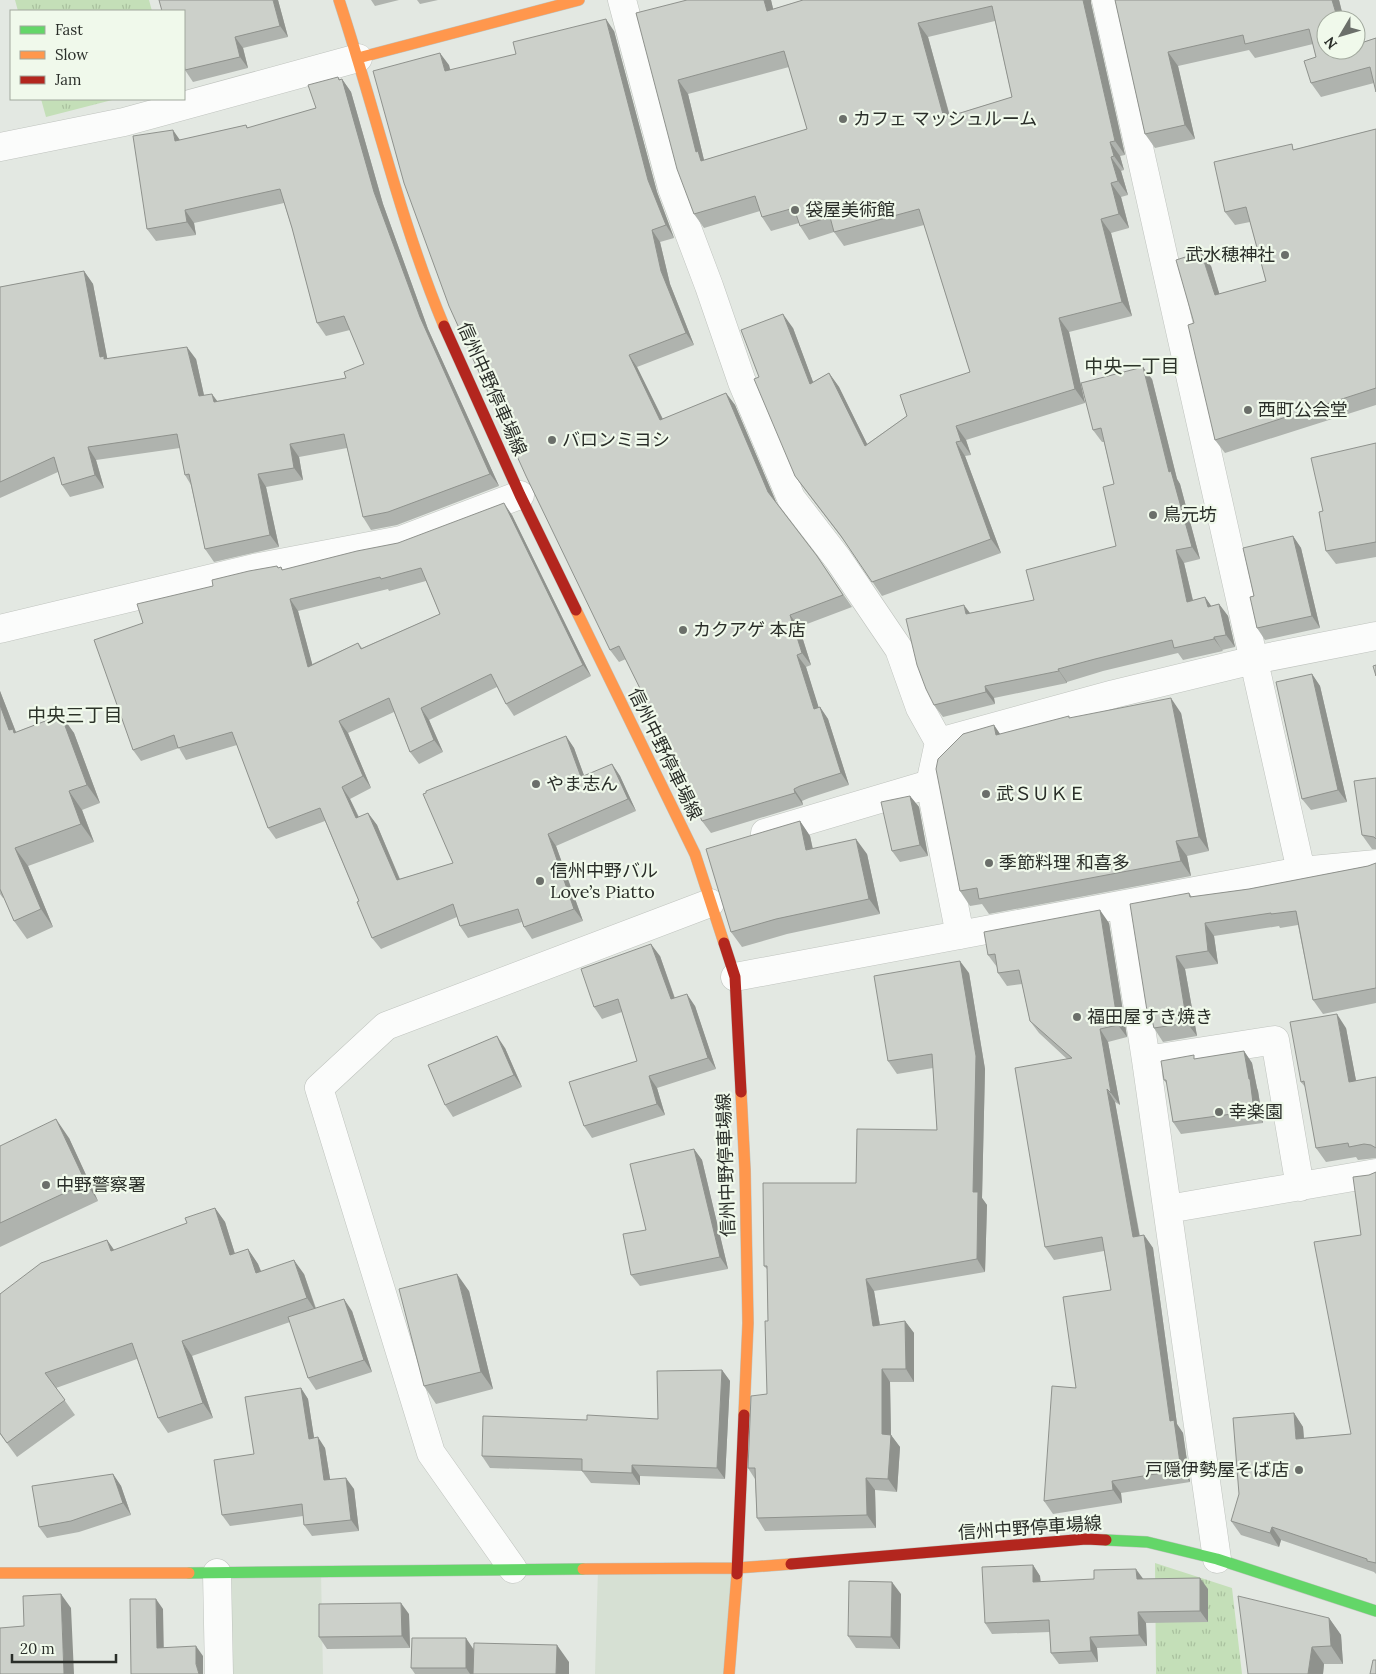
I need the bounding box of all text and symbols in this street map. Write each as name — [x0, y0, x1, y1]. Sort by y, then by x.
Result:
legend — [10, 10, 185, 100]
north arrow — [1316, 10, 1366, 60]
text: Fast — [55, 20, 83, 39]
text: N — [1320, 33, 1341, 53]
text: Slow — [55, 45, 88, 64]
text: Jam — [54, 70, 82, 89]
place label: カフェ マッシュルーム — [853, 107, 1037, 130]
marker: カフェ マッシュルーム — [837, 113, 849, 125]
place label: 袋屋美術館 — [805, 198, 895, 221]
marker: 袋屋美術館 — [789, 204, 801, 216]
place label: 武水穂神社 — [1185, 243, 1275, 266]
marker: 武水穂神社 — [1279, 249, 1291, 261]
street label: 信州中野停車場線 — [453, 318, 532, 459]
district label: 中央一丁目 — [1084, 354, 1180, 378]
place label: 西町公会堂 — [1258, 398, 1348, 421]
marker: 西町公会堂 — [1242, 404, 1254, 416]
place label: バロンミヨシ — [562, 428, 670, 451]
marker: バロンミヨシ — [546, 434, 558, 446]
place label: 鳥元坊 — [1163, 503, 1217, 526]
marker: 鳥元坊 — [1147, 509, 1159, 521]
place label: カクアゲ 本店 — [693, 618, 806, 641]
marker: カクアゲ 本店 — [677, 624, 689, 636]
street label: 信州中野停車場線 — [624, 684, 707, 824]
district label: 中央三丁目 — [27, 703, 123, 727]
place label: やま志ん — [546, 772, 618, 795]
marker: やま志ん — [530, 778, 542, 790]
place label: 武ＳＵＫＥ — [996, 782, 1086, 805]
marker: 武ＳＵＫＥ — [980, 788, 992, 800]
place label: 季節料理 和喜多 — [999, 851, 1130, 874]
marker: 季節料理 和喜多 — [983, 857, 995, 869]
place label: 信州中野バル Love’s Piatto — [550, 859, 658, 903]
marker: 信州中野バル Love’s Piatto — [534, 875, 546, 887]
place label: 福田屋すき焼き — [1087, 1005, 1213, 1028]
marker: 福田屋すき焼き — [1071, 1011, 1083, 1023]
street label: 信州中野停車場線 — [711, 1093, 740, 1237]
place label: 幸楽園 — [1229, 1100, 1283, 1123]
marker: 幸楽園 — [1213, 1106, 1225, 1118]
place label: 中野警察署 — [56, 1173, 146, 1196]
marker: 中野警察署 — [40, 1179, 52, 1191]
place label: 戸隠伊勢屋そば店 — [1145, 1458, 1289, 1481]
marker: 戸隠伊勢屋そば店 — [1293, 1464, 1305, 1476]
street label: 信州中野停車場線 — [957, 1511, 1103, 1544]
scale bar — [12, 1632, 116, 1664]
text: 20 m — [20, 1639, 55, 1658]

